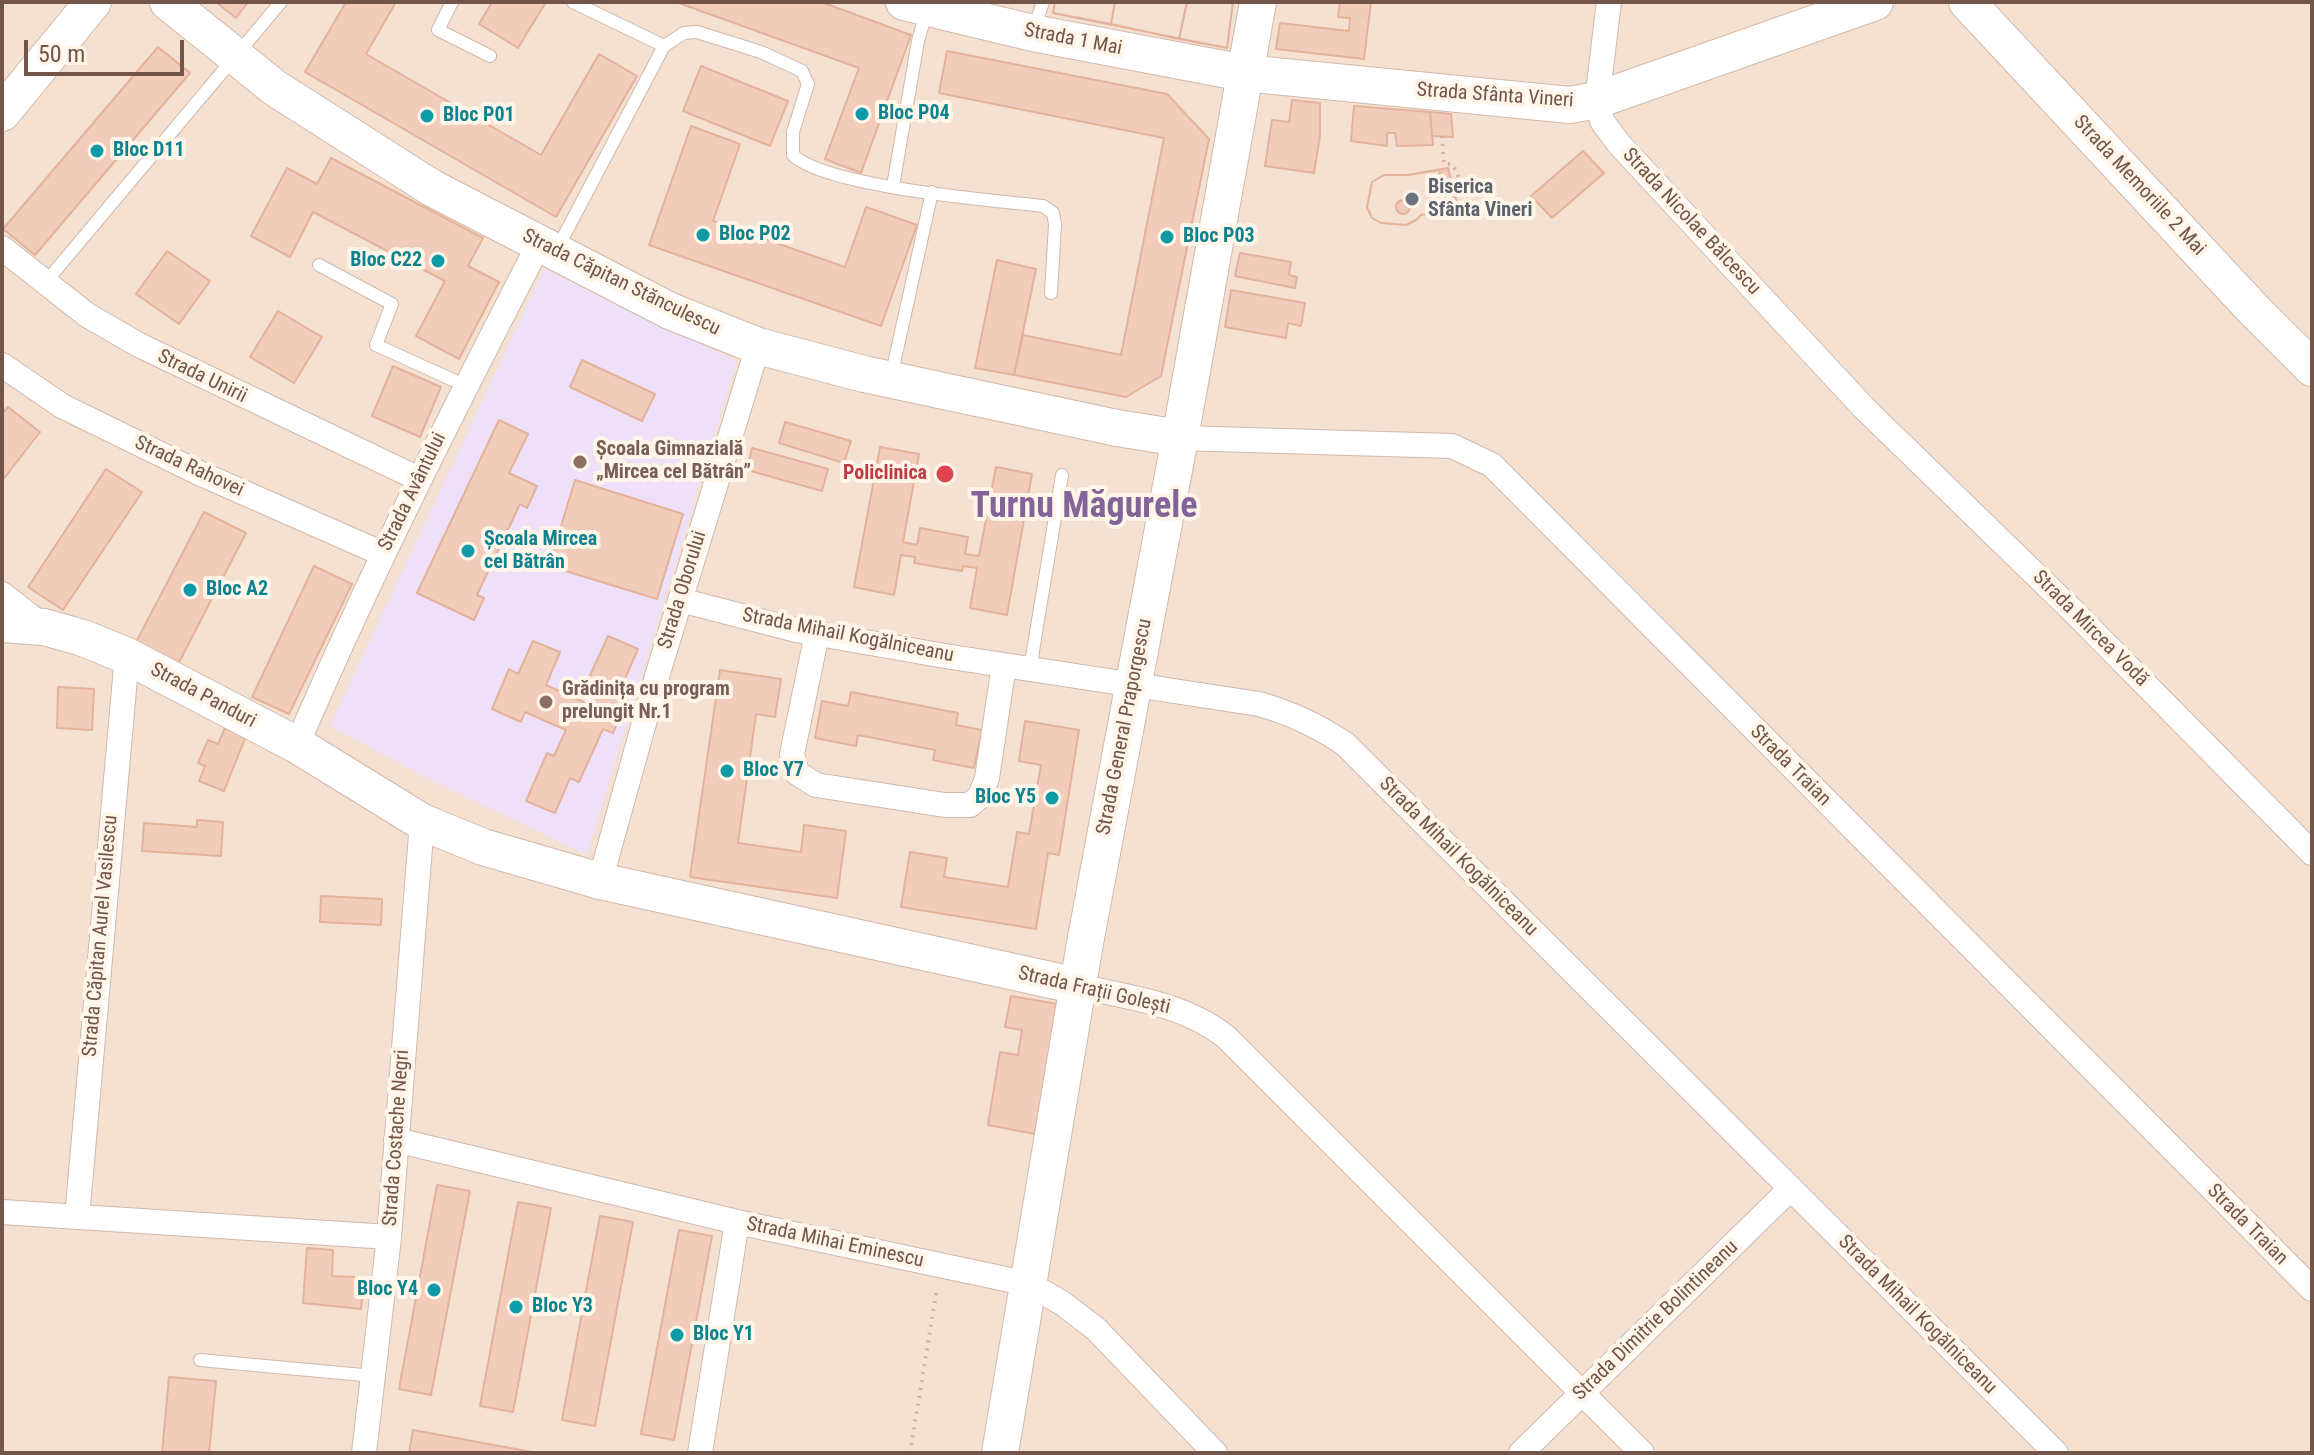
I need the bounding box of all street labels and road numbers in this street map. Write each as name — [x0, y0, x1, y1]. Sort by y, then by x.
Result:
street label: Strada 1 Mai — [1022, 19, 1124, 61]
street label: Strada Sfânta Vineri — [1416, 79, 1574, 113]
street label: Strada Memoriile 2 Mai — [2068, 111, 2210, 261]
street label: Strada Nicolae Bălcescu — [1617, 144, 1765, 300]
street label: Strada Căpitan Stănculescu — [518, 225, 724, 341]
street label: Strada Unirii — [153, 345, 251, 409]
street label: Strada Avântului — [374, 429, 452, 555]
street label: Strada Rahovei — [131, 431, 247, 503]
street label: Strada Oborului — [654, 528, 712, 652]
street label: Strada Mircea Vodă — [2027, 566, 2153, 692]
street label: Strada Mihail Kogălniceanu — [740, 604, 956, 668]
street label: Strada General Praporgescu — [1092, 617, 1158, 837]
street label: Strada Panduri — [146, 658, 260, 734]
street label: Strada Traian — [1745, 721, 1835, 811]
street label: Strada Mihail Kogălniceanu — [1374, 773, 1542, 941]
street label: Strada Căpitan Aurel Vasilescu — [78, 814, 124, 1058]
street label: Strada Frații Golești — [1016, 962, 1172, 1020]
street label: Strada Costache Negri — [379, 1049, 415, 1227]
street label: Strada Traian — [2202, 1180, 2292, 1270]
street label: Strada Mihai Eminescu — [744, 1213, 926, 1273]
street label: Strada Mihail Kogălniceanu — [1833, 1231, 2001, 1399]
street label: Strada Dimitrie Bolintineanu — [1568, 1236, 1744, 1406]

